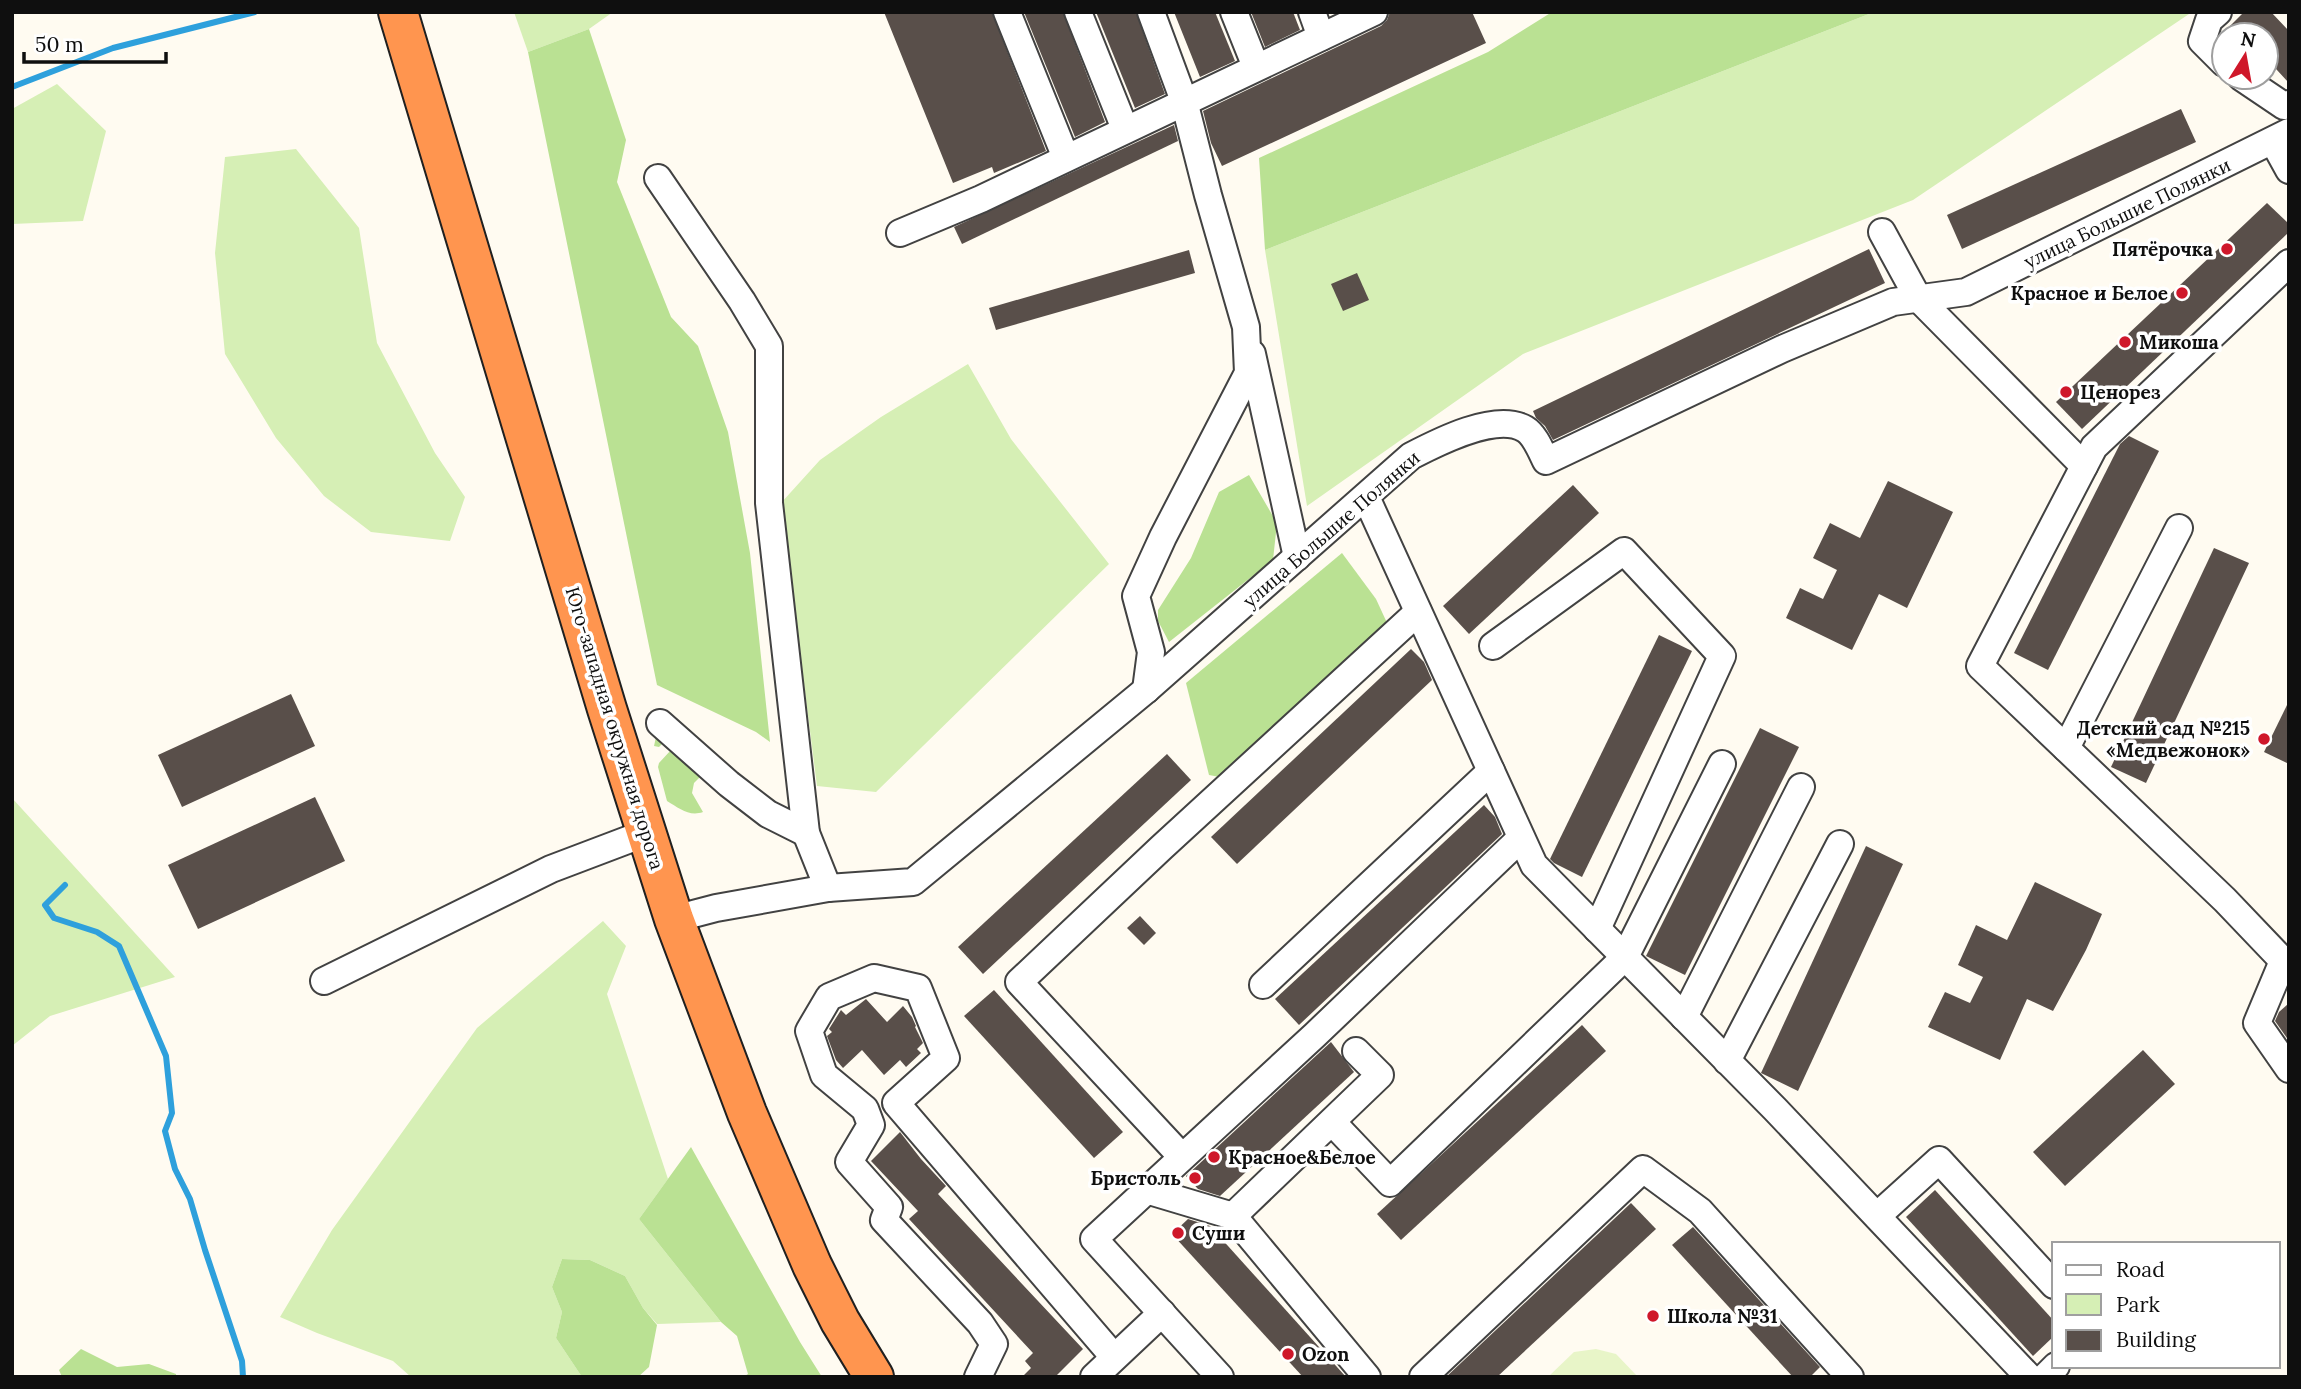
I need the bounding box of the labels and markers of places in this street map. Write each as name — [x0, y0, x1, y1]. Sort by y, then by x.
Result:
place label: Пятёрочка — [2112, 237, 2213, 261]
marker: Пятёрочка — [2219, 241, 2235, 257]
place label: Красное и Белое — [2011, 281, 2168, 305]
marker: Красное и Белое — [2174, 285, 2190, 301]
place label: Микоша — [2139, 330, 2219, 354]
marker: Микоша — [2117, 334, 2133, 350]
place label: Ценорез — [2080, 380, 2161, 404]
marker: Ценорез — [2058, 384, 2074, 400]
place label: Детский сад №215 «Медвежонок» — [2077, 716, 2250, 762]
marker: Детский сад №215 «Медвежонок» — [2256, 731, 2272, 747]
place label: Красное&Белое — [1228, 1145, 1376, 1169]
marker: Красное&Белое — [1206, 1149, 1222, 1165]
place label: Бристоль — [1090, 1166, 1181, 1190]
marker: Бристоль — [1187, 1170, 1203, 1186]
place label: Суши — [1192, 1221, 1245, 1245]
marker: Суши — [1170, 1225, 1186, 1241]
place label: Школа №31 — [1667, 1304, 1778, 1328]
marker: Школа №31 — [1645, 1308, 1661, 1324]
place label: Ozon — [1302, 1342, 1349, 1366]
marker: Ozon — [1280, 1346, 1296, 1362]

